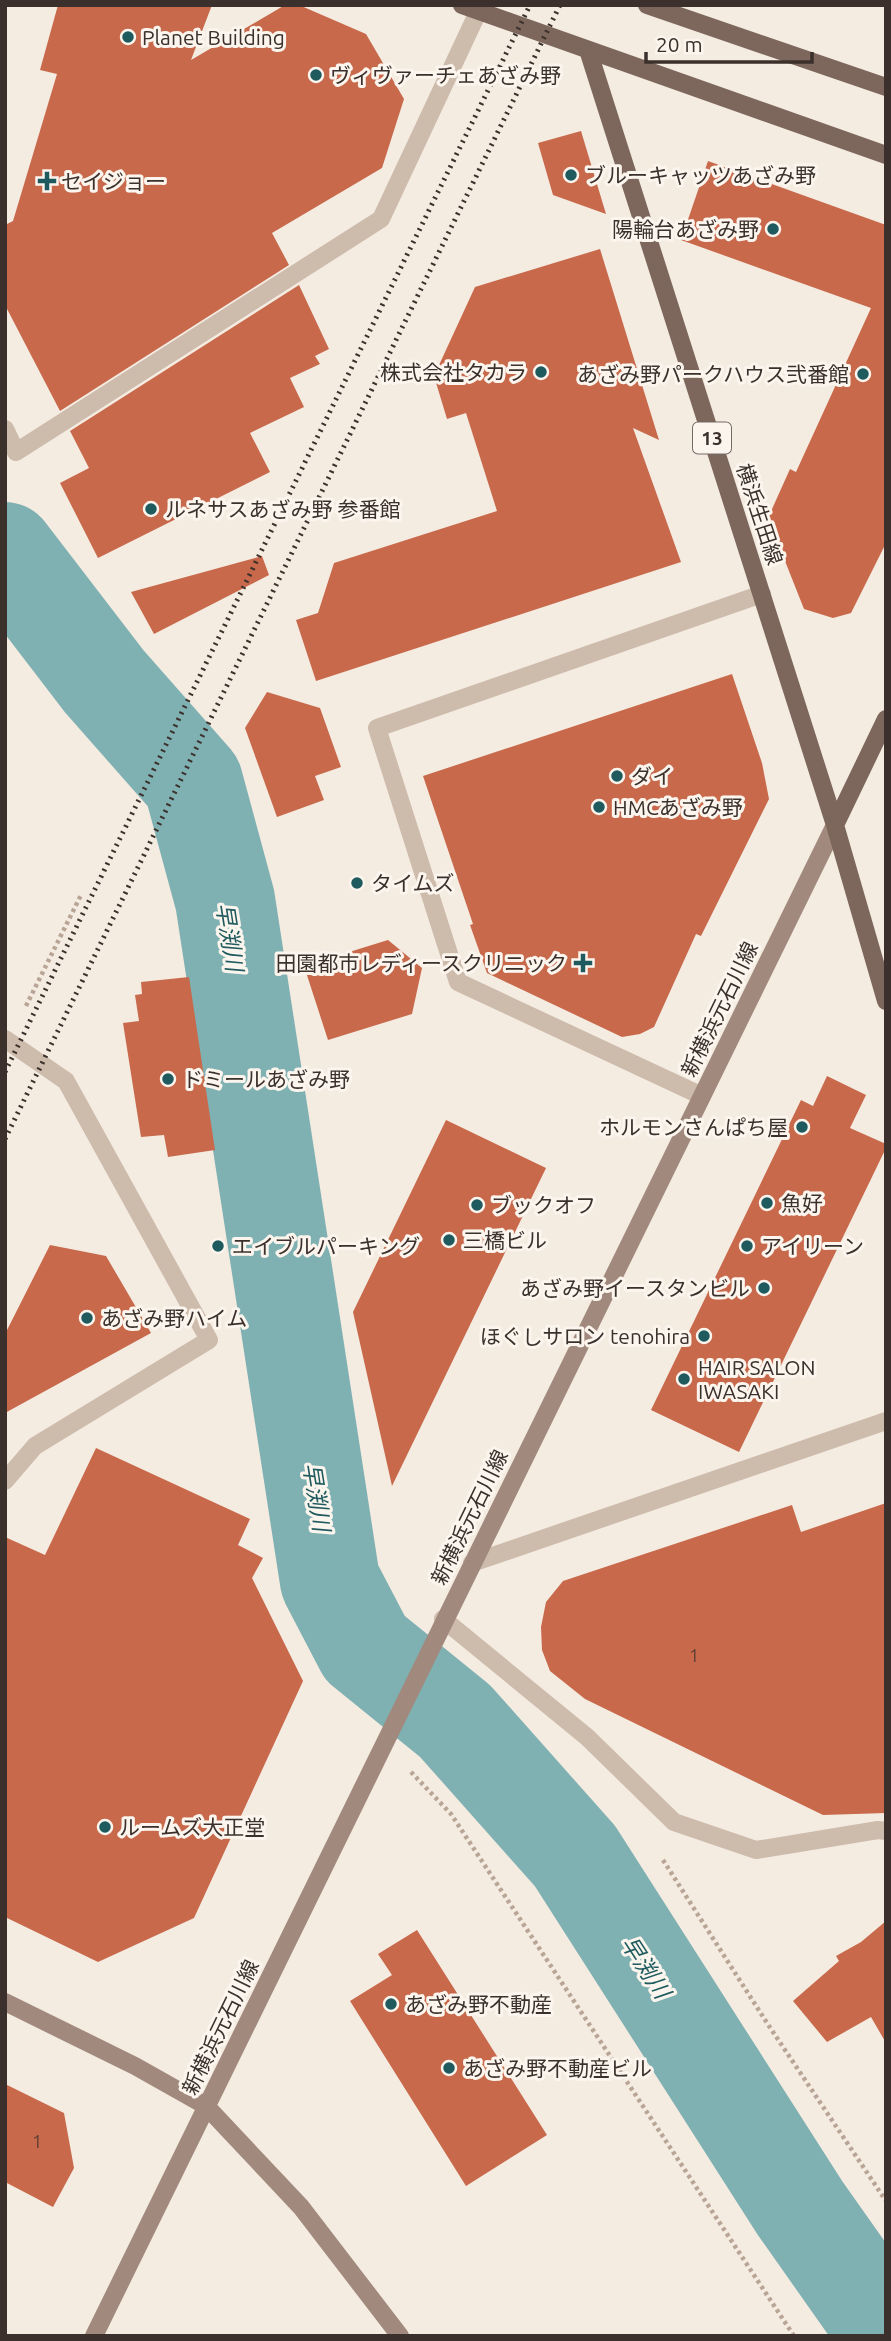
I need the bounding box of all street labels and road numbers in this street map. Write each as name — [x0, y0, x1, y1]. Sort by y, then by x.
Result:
road number: 13 — [693, 422, 731, 453]
street label: 横浜生田線 — [732, 460, 788, 568]
street label: 新横浜元石川線 — [676, 938, 762, 1080]
street label: 新横浜元石川線 — [426, 1446, 512, 1588]
street label: 新横浜元石川線 — [177, 1956, 263, 2098]

